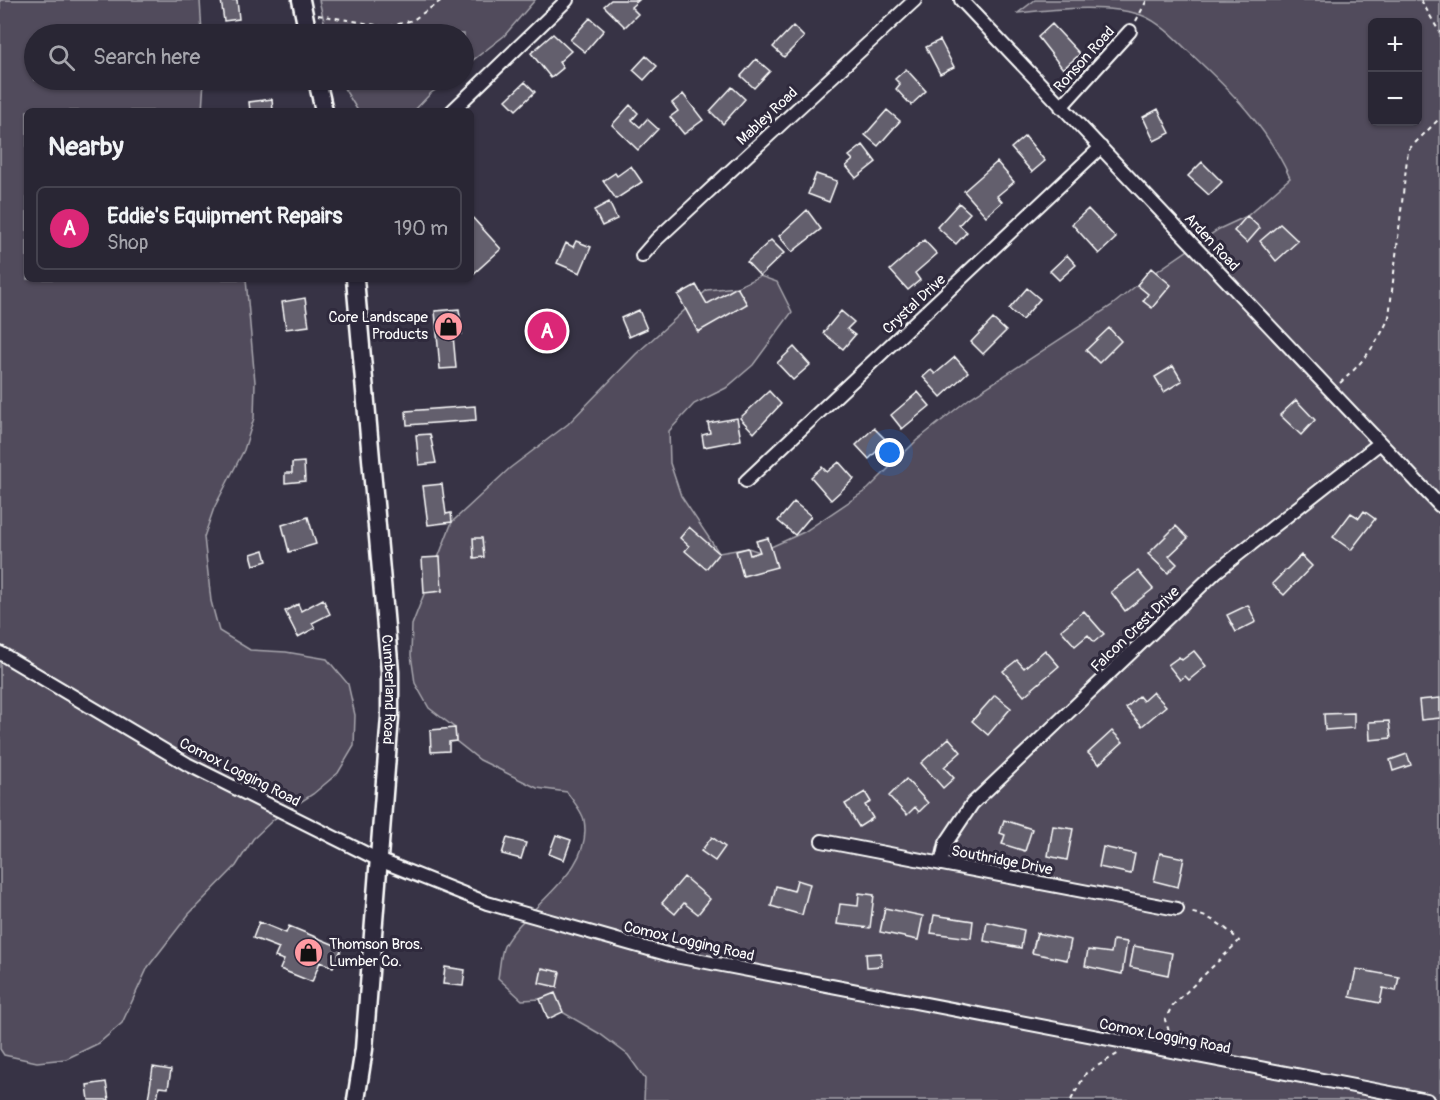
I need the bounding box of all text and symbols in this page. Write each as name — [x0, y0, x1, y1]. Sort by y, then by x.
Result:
map controls — [1368, 18, 1422, 126]
button: + — [1368, 18, 1422, 72]
street label: Ronson Road — [1050, 22, 1119, 96]
search box — [24, 24, 474, 90]
icon: search — [45, 41, 78, 74]
text: Search here — [93, 43, 200, 71]
button: − — [1368, 72, 1422, 126]
street label: Mabley Road — [733, 83, 802, 150]
text: Nearby — [48, 131, 124, 163]
text: Eddie's Equipment Repairs — [107, 202, 342, 230]
street label: Arden Road — [1180, 209, 1243, 275]
text: A — [63, 216, 76, 241]
text: 190 m — [394, 216, 448, 241]
text: Shop — [107, 230, 148, 255]
street label: Crystal Drive — [879, 270, 950, 338]
place label: Core Landscape Products — [328, 308, 429, 344]
pin: A — [528, 308, 566, 354]
shop icon: Core Landscape Products — [433, 310, 465, 342]
your location — [875, 438, 904, 467]
street label: Falcon Crest Drive — [1087, 582, 1184, 676]
street label: Cumberland Road — [377, 634, 399, 745]
street label: Comox Logging Road — [176, 734, 303, 811]
street label: Southridge Drive — [950, 841, 1055, 880]
street label: Comox Logging Road — [622, 917, 756, 966]
place label: Thomson Bros. Lumber Co. — [329, 935, 423, 971]
shop icon: Thomson Bros. Lumber Co. — [292, 937, 324, 969]
street label: Comox Logging Road — [1098, 1014, 1232, 1059]

